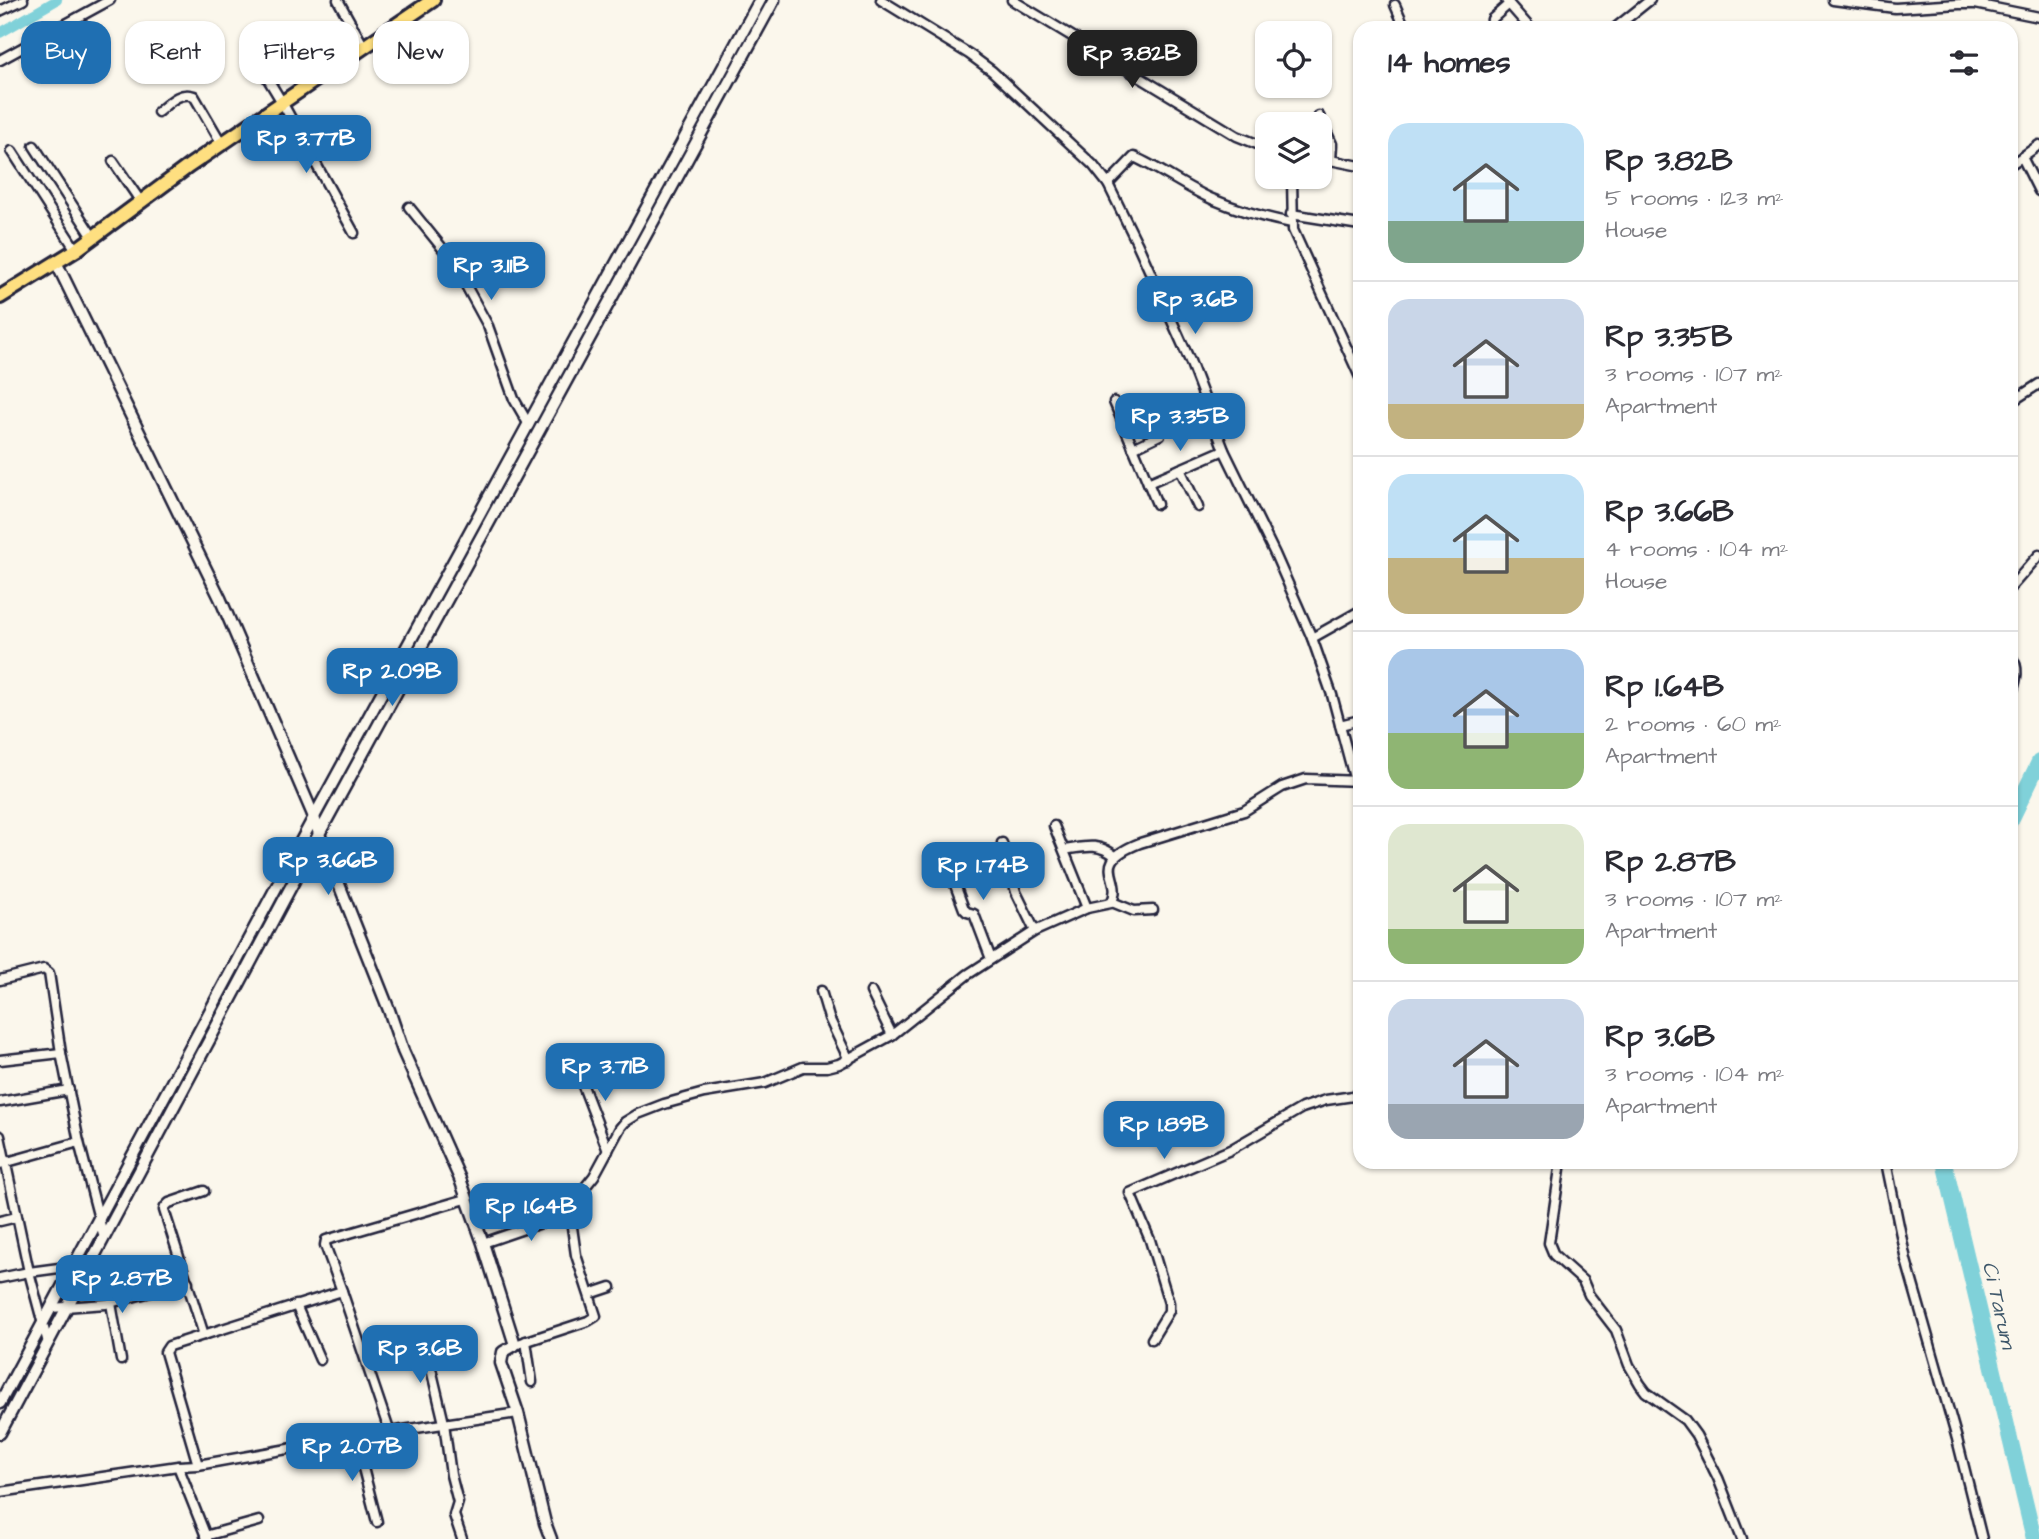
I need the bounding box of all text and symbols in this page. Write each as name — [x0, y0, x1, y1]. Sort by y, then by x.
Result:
chip: Buy — [21, 21, 111, 84]
chip: Rent — [125, 21, 225, 84]
chip: Filters — [239, 21, 359, 84]
chip: New — [373, 21, 469, 84]
map controls — [1255, 21, 1332, 189]
button: locate — [1255, 21, 1332, 98]
pin: Rp 3.82B — [1060, 31, 1204, 90]
text: Rp 3.82B — [1083, 37, 1181, 69]
text: 14 homes — [1388, 42, 1511, 84]
icon: filters — [1945, 44, 1983, 82]
button: layers — [1255, 112, 1332, 189]
pin: Rp 3.77B — [234, 116, 378, 175]
text: Rp 3.77B — [257, 122, 355, 154]
text: Rp 3.82B — [1605, 140, 1733, 182]
icon: home — [1444, 151, 1528, 235]
text: 5 rooms · 123 m² — [1605, 182, 1784, 214]
text: House — [1605, 214, 1668, 246]
pin: Rp 3.11B — [419, 243, 563, 302]
text: Rp 3.11B — [453, 249, 529, 281]
pin: Rp 3.6B — [1130, 276, 1260, 336]
text: Rp 3.6B — [1153, 283, 1237, 315]
text: Rp 3.35B — [1605, 316, 1732, 358]
icon: home — [1444, 327, 1528, 411]
text: 3 rooms · 107 m² — [1605, 358, 1783, 390]
text: Apartment — [1605, 390, 1717, 422]
pin: Rp 3.35B — [1108, 393, 1252, 453]
text: Rp 3.35B — [1131, 400, 1229, 432]
text: Rp 3.66B — [1605, 491, 1734, 533]
icon: home — [1444, 502, 1528, 586]
text: 4 rooms · 104 m² — [1605, 533, 1788, 565]
text: House — [1605, 565, 1668, 597]
pin: Rp 2.09B — [320, 648, 464, 708]
text: Rp 2.09B — [343, 655, 441, 687]
text: Rp 1.64B — [1605, 666, 1724, 708]
icon: home — [1444, 677, 1528, 761]
text: 2 rooms · 60 m² — [1605, 708, 1782, 740]
text: Apartment — [1605, 740, 1717, 772]
pin: Rp 3.66B — [256, 838, 400, 897]
text: Rp 2.87B — [1605, 841, 1736, 883]
pin: Rp 1.74B — [911, 842, 1055, 902]
text: Rp 3.66B — [279, 844, 377, 876]
text: Rp 1.74B — [938, 849, 1028, 881]
icon: home — [1444, 852, 1528, 936]
text: 3 rooms · 107 m² — [1605, 883, 1783, 915]
text: Apartment — [1605, 915, 1717, 947]
text: Rp 3.6B — [1605, 1016, 1715, 1058]
icon: home — [1444, 1027, 1528, 1111]
pin: Rp 3.71B — [533, 1044, 677, 1103]
text: Rp 3.71B — [562, 1050, 648, 1082]
text: 3 rooms · 104 m² — [1605, 1058, 1784, 1090]
text: Apartment — [1605, 1090, 1717, 1122]
pin: Rp 1.89B — [1092, 1102, 1236, 1161]
text: Rp 1.89B — [1120, 1108, 1208, 1140]
pin: Rp 1.64B — [459, 1184, 603, 1243]
text: Rp 1.64B — [485, 1190, 577, 1222]
pin: Rp 2.87B — [50, 1256, 194, 1315]
water label: Ci Tarum — [1975, 1258, 2024, 1354]
text: Rp 2.87B — [72, 1262, 172, 1294]
pin: Rp 3.6B — [355, 1326, 485, 1385]
text: Rp 3.6B — [378, 1332, 462, 1364]
pin: Rp 2.07B — [280, 1424, 424, 1483]
text: Rp 2.07B — [302, 1430, 402, 1462]

